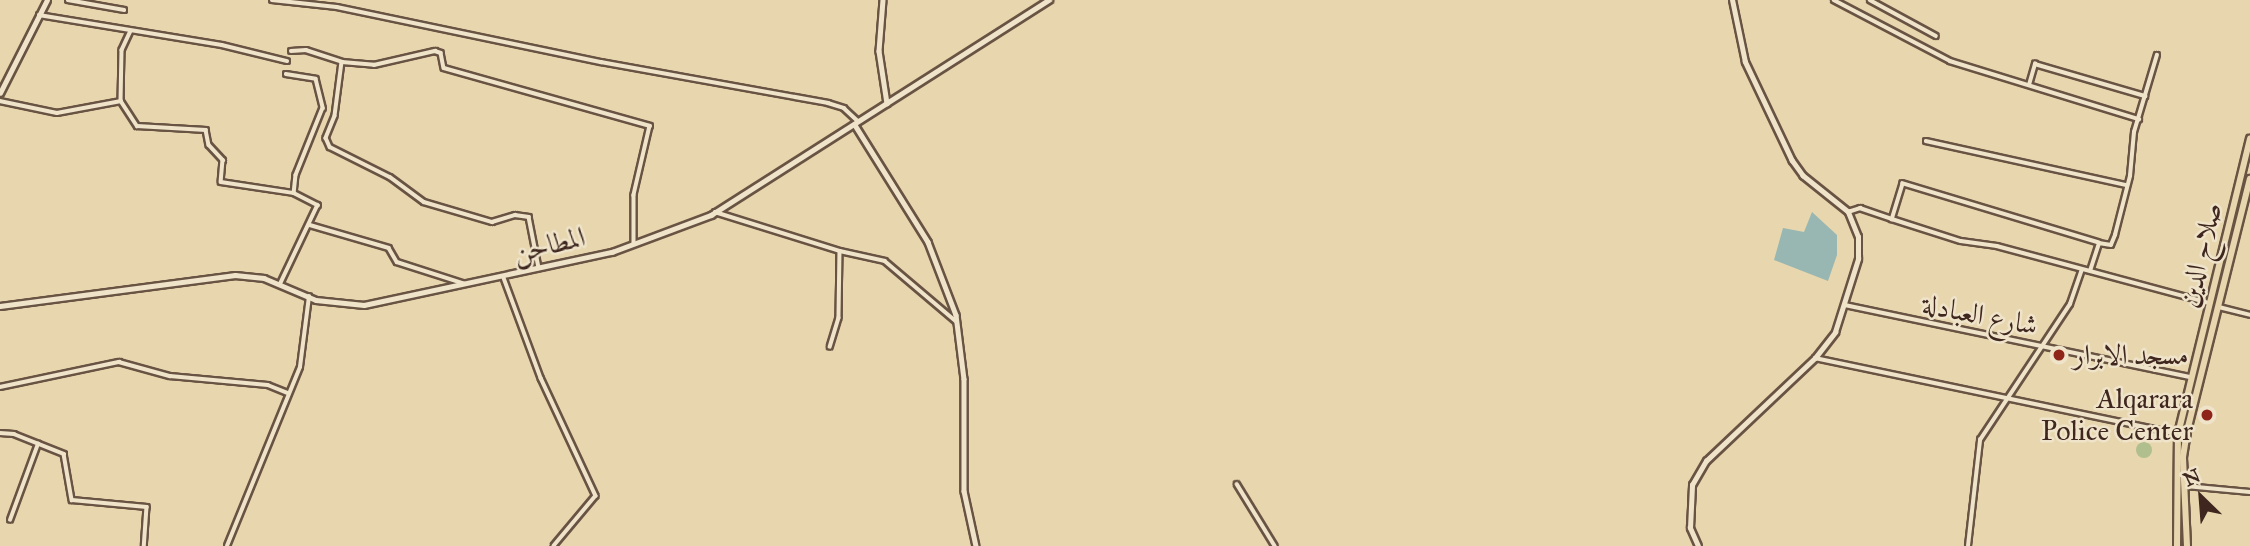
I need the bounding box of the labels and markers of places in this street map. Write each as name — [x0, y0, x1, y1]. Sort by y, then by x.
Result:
place label: مسجد الابرار — [2073, 338, 2189, 372]
marker: مسجد الابرار — [2051, 347, 2067, 363]
place label: Alqarara Police Center — [2041, 382, 2193, 448]
marker: Alqarara Police Center — [2199, 407, 2215, 423]

